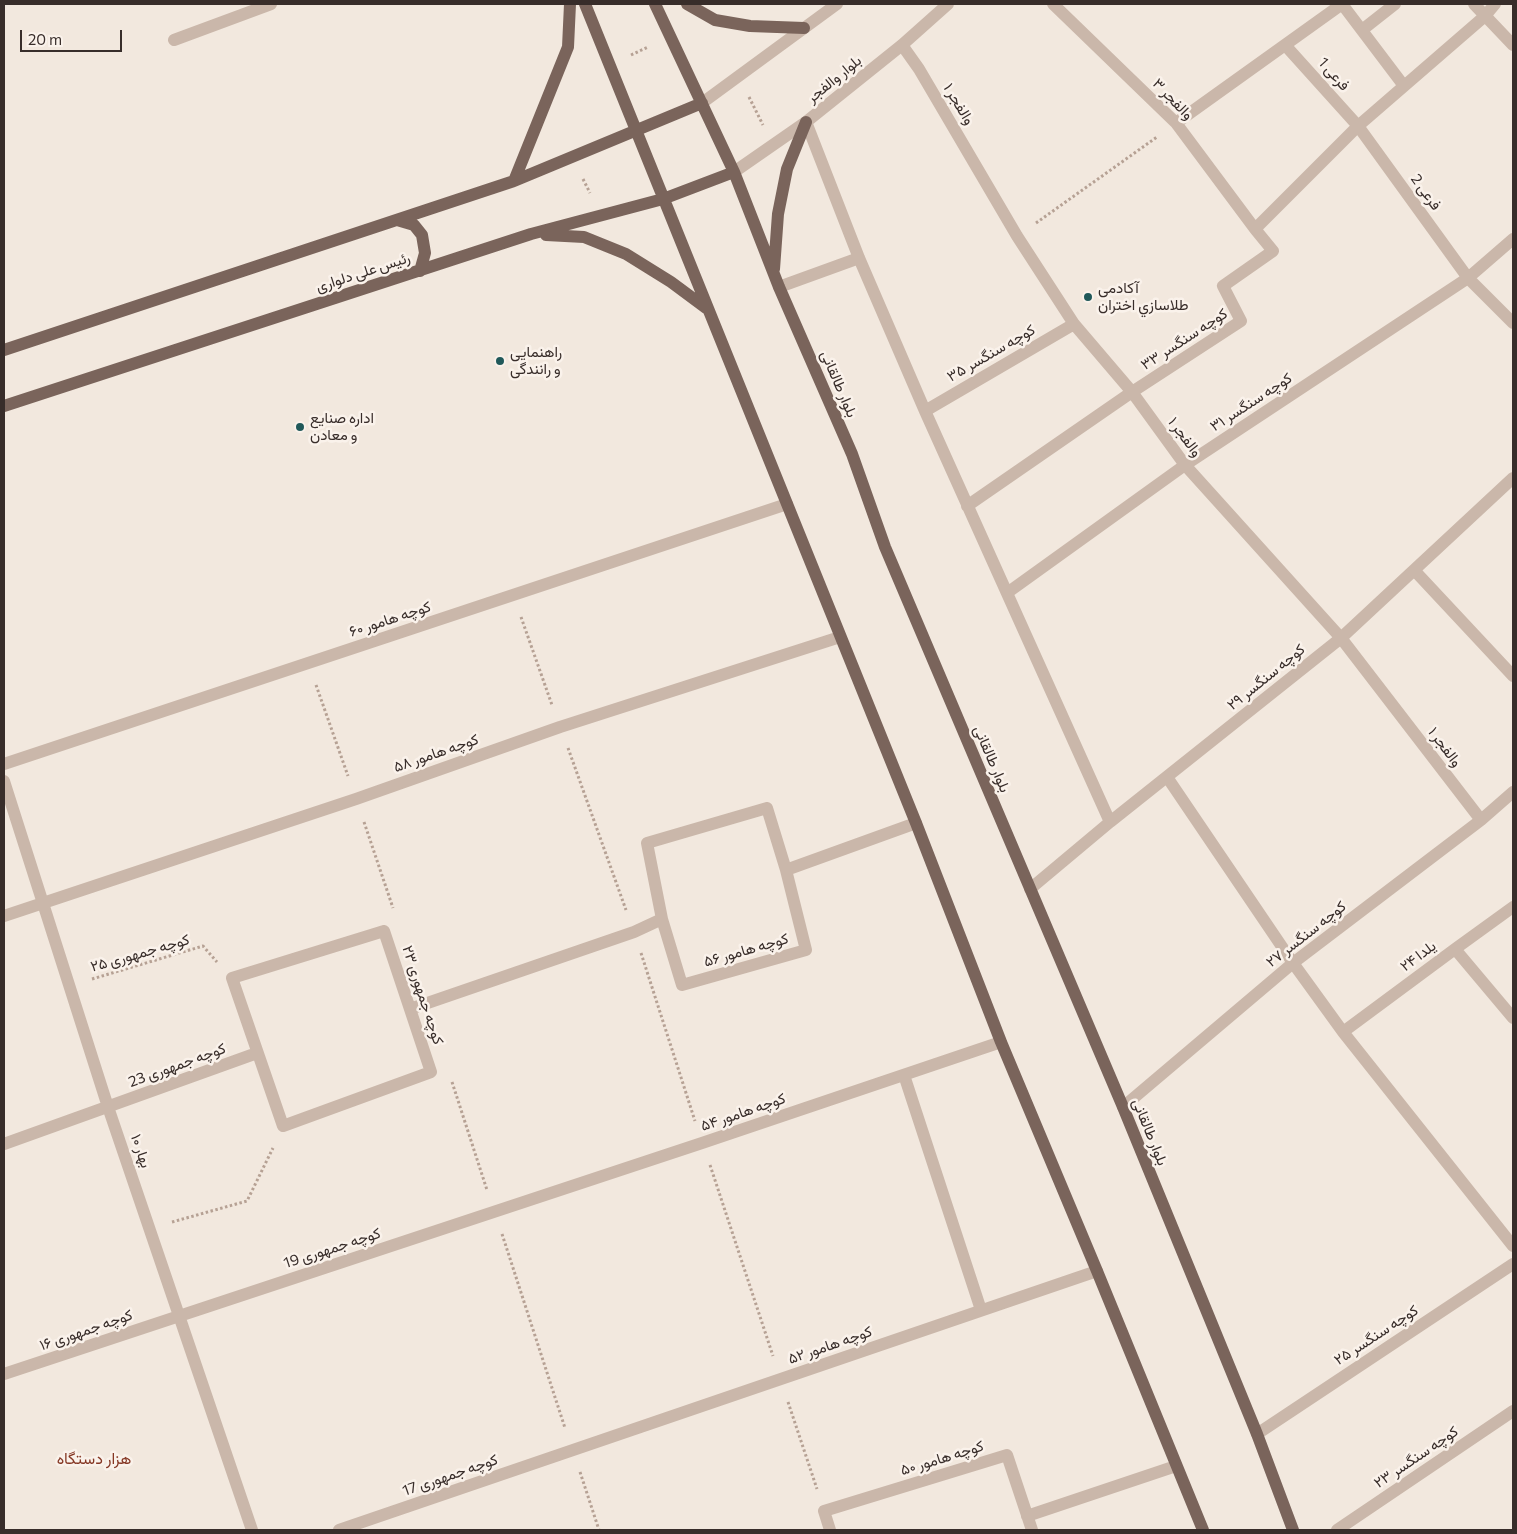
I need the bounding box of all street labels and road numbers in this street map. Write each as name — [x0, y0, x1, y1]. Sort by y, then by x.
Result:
street label: بلوار والفجر — [803, 51, 865, 107]
street label: فرعی 1 — [1314, 54, 1354, 94]
street label: والفجر ۳ — [1149, 75, 1197, 123]
street label: والفجر ۱ — [940, 80, 978, 128]
street label: فرعی 2 — [1407, 170, 1445, 214]
street label: رئیس علی دلواری — [314, 248, 412, 296]
street label: کوچه سنگسر ۳۳ — [1137, 304, 1231, 374]
street label: کوچه سنگسر ۳۵ — [944, 321, 1038, 385]
street label: بلوار طالقانی — [817, 348, 861, 420]
street label: کوچه سنگسر ۳۱ — [1207, 369, 1295, 435]
street label: والفجر ۱ — [1164, 414, 1206, 460]
street label: کوچه هامور ۶۰ — [347, 597, 433, 641]
street label: کوچه سنگسر ۲۹ — [1223, 640, 1309, 714]
street label: بلوار طالقانی — [970, 723, 1014, 795]
street label: والفجر ۱ — [1424, 724, 1466, 770]
street label: کوچه هامور ۵۸ — [391, 730, 481, 776]
street label: کوچه سنگسر ۲۷ — [1262, 897, 1350, 971]
street label: کوچه هامور ۵۶ — [702, 929, 790, 971]
street label: کوچه جمهوری ۲۵ — [88, 930, 192, 976]
street label: یلدا ۲۴ — [1397, 937, 1439, 975]
street label: کوچه جمهوری ۲۳ — [399, 943, 447, 1047]
street label: کوچه جمهوری 23 — [126, 1039, 228, 1091]
street label: کوچه هامور ۵۴ — [698, 1089, 788, 1135]
street label: بلوار طالقانی — [1128, 1096, 1172, 1168]
street label: بهار ۱۰ — [127, 1132, 155, 1170]
street label: کوچه جمهوری 19 — [281, 1224, 383, 1272]
street label: کوچه سنگسر ۲۵ — [1331, 1301, 1421, 1369]
street label: کوچه جمهوری ۱۶ — [37, 1306, 135, 1354]
street label: کوچه هامور ۵۲ — [786, 1322, 874, 1368]
street label: کوچه سنگسر ۲۳ — [1370, 1422, 1462, 1492]
street label: کوچه هامور ۵۰ — [898, 1437, 986, 1479]
street label: کوچه جمهوری 17 — [400, 1450, 500, 1500]

